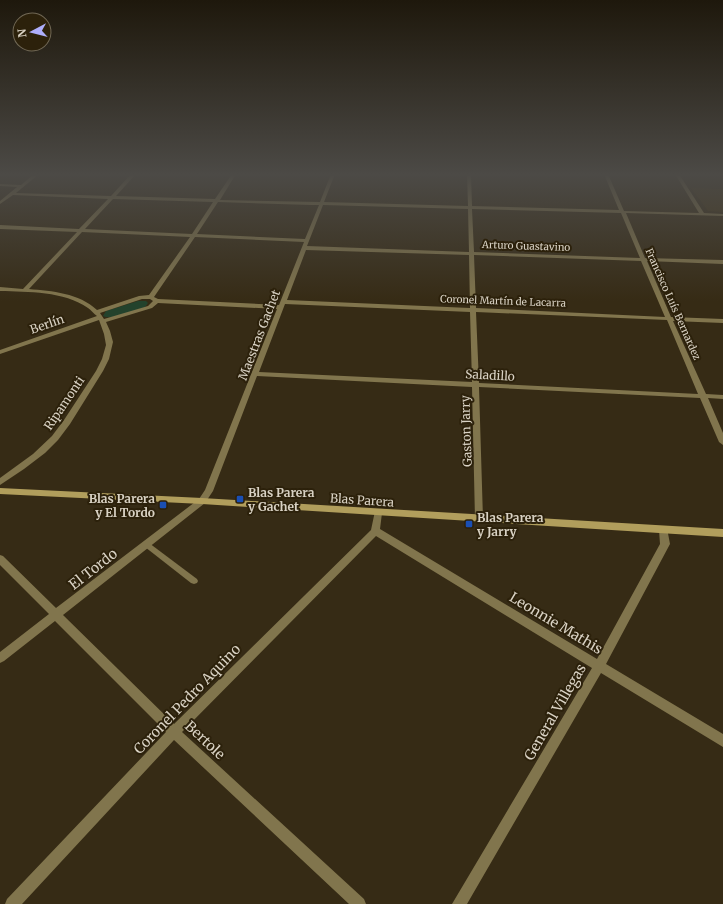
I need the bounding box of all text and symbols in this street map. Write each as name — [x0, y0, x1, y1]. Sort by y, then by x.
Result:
north arrow — [12, 12, 52, 52]
text: N — [15, 28, 30, 38]
street label: Arturo Guastavino — [481, 238, 571, 254]
street label: Francisco Luís Bernardez — [642, 246, 704, 362]
street label: Maestras Gachet — [235, 287, 283, 382]
street label: Coronel Martín de Lacarra — [440, 292, 567, 310]
street label: Berlín — [28, 311, 66, 337]
street label: Saladillo — [465, 366, 515, 384]
street label: Ripamonti — [41, 373, 87, 433]
street label: Gaston Jarry — [457, 395, 475, 467]
place label: Blas Parera y Gachet — [248, 485, 315, 514]
street label: Blas Parera — [330, 490, 395, 510]
place label: Blas Parera y El Tordo — [89, 491, 155, 520]
marker: Blas Parera y Gachet — [235, 494, 245, 504]
marker: Blas Parera y El Tordo — [158, 500, 168, 510]
place label: Blas Parera y Jarry — [477, 510, 544, 539]
marker: Blas Parera y Jarry — [464, 519, 474, 529]
street label: El Tordo — [65, 544, 121, 594]
street label: Leonnie Mathis — [506, 588, 606, 658]
street label: Coronel Pedro Aquino — [130, 640, 244, 758]
street label: General Villegas — [520, 660, 590, 763]
street label: Bertole — [181, 717, 229, 763]

